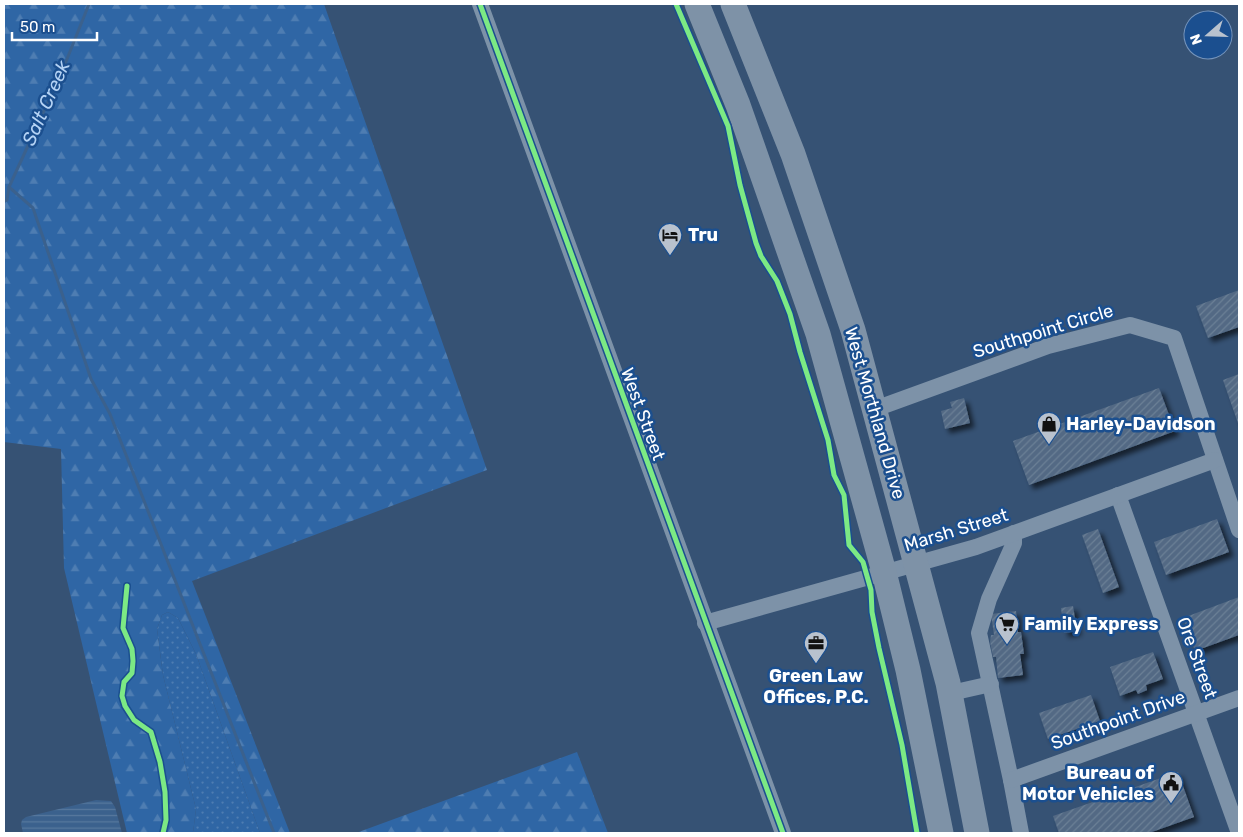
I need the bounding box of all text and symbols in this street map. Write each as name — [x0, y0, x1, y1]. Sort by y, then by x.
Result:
scale bar — [12, 10, 98, 42]
north arrow — [1183, 10, 1233, 60]
text: 50 m — [20, 18, 55, 36]
text: N — [1187, 32, 1206, 47]
water label: Salt Creek — [17, 57, 75, 149]
hotel icon: Tru — [657, 222, 683, 256]
place label: Tru — [688, 224, 718, 246]
street label: Southpoint Circle — [970, 299, 1116, 363]
street label: West Morthland Drive — [840, 324, 910, 502]
street label: West Street — [616, 365, 670, 463]
shop icon: Harley-Davidson — [1036, 411, 1062, 445]
place label: Harley-Davidson — [1066, 413, 1216, 435]
street label: Marsh Street — [901, 504, 1011, 556]
supermarket icon: Family Express — [994, 611, 1020, 645]
place label: Family Express — [1024, 613, 1158, 635]
street label: Ore Street — [1172, 614, 1222, 702]
office icon: Green Law Offices, P.C. — [803, 630, 829, 664]
place label: Green Law Offices, P.C. — [763, 665, 869, 708]
street label: Southpoint Drive — [1048, 685, 1188, 755]
place label: Bureau of Motor Vehicles — [1022, 762, 1154, 805]
public building icon: Bureau of Motor Vehicles — [1158, 770, 1184, 804]

